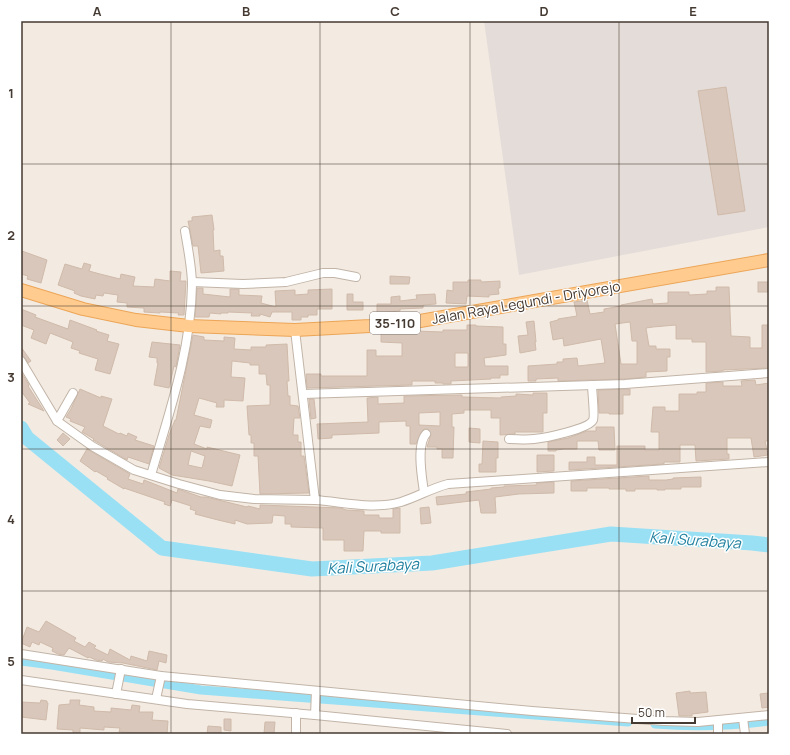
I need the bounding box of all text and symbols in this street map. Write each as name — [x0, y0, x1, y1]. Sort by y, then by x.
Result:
text: A — [93, 2, 102, 20]
text: B — [242, 2, 250, 20]
text: C — [390, 2, 400, 20]
text: D — [539, 2, 549, 20]
text: E — [689, 2, 697, 20]
text: 1 — [8, 84, 14, 102]
text: 2 — [7, 226, 15, 244]
street label: Jalan Raya Legundi - Driyorejo — [430, 276, 622, 328]
road number: 35-110 — [370, 312, 420, 334]
text: 3 — [7, 368, 15, 386]
text: 4 — [7, 510, 15, 528]
water label: Kali Surabaya — [649, 526, 742, 554]
water label: Kali Surabaya — [327, 553, 420, 579]
text: 5 — [7, 652, 15, 670]
scale bar — [632, 699, 695, 725]
text: 50 m — [638, 704, 665, 721]

